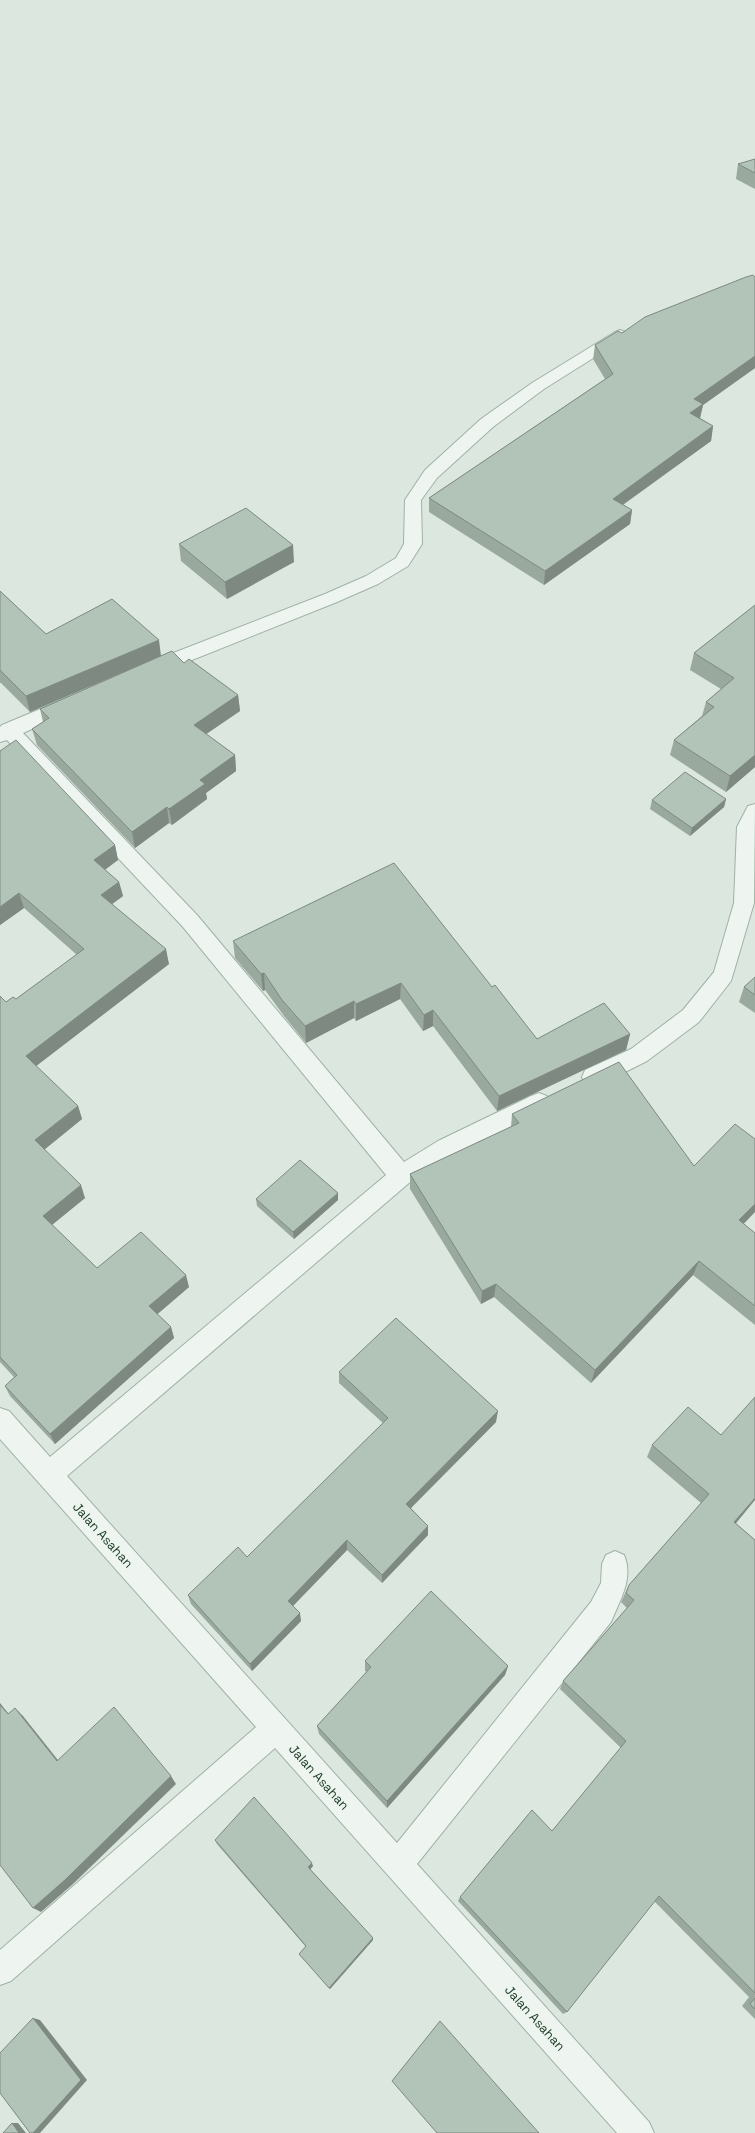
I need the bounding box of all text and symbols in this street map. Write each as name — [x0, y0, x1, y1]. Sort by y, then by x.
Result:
street label: Jalan Asahan — [69, 1499, 137, 1571]
street label: Jalan Asahan — [285, 1741, 353, 1813]
street label: Jalan Asahan — [501, 1982, 569, 2054]

